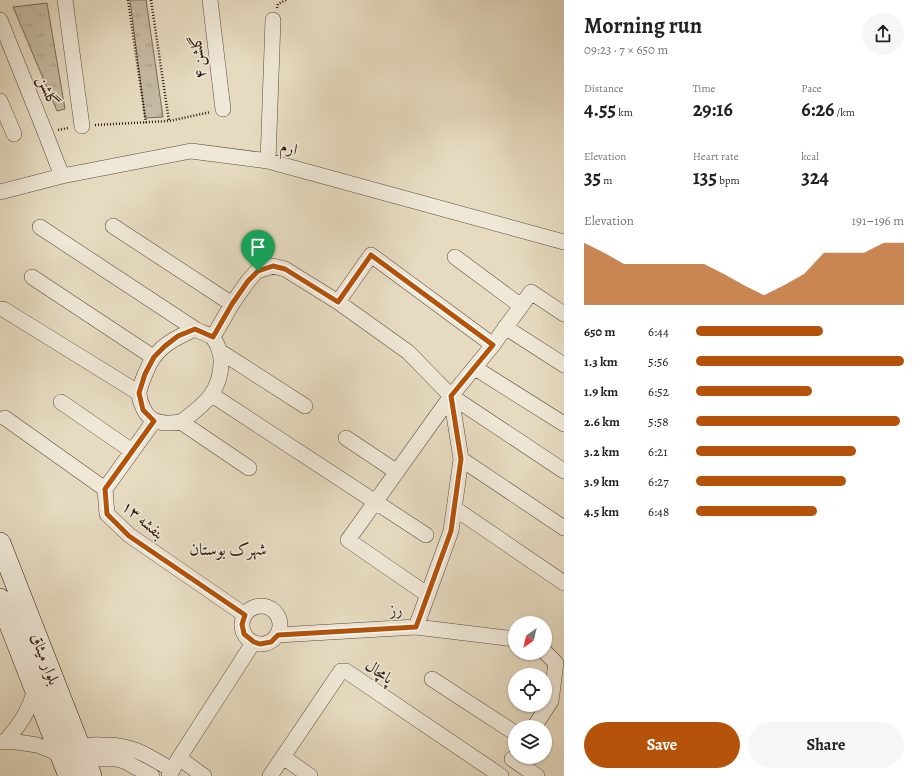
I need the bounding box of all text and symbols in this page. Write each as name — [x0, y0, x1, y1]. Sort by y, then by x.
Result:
text: Morning run — [584, 11, 702, 41]
button: share — [862, 13, 904, 55]
street label: گلشن ۴ — [184, 34, 212, 80]
text: 09:23 · 7 × 650 m — [584, 41, 668, 58]
street label: گلشن — [32, 72, 64, 110]
text: Distance — [584, 81, 623, 96]
text: Time — [693, 81, 716, 96]
text: Pace — [801, 81, 822, 96]
text: 4.55 — [584, 96, 616, 123]
text: 29:16 — [693, 96, 733, 123]
text: 6:26 — [801, 96, 834, 123]
text: km — [616, 105, 633, 120]
text: /km — [834, 105, 855, 120]
street label: ارم — [277, 135, 300, 164]
text: Elevation — [584, 149, 626, 164]
text: Heart rate — [693, 149, 739, 164]
text: kcal — [801, 149, 819, 164]
text: 35 — [584, 164, 601, 191]
text: 135 — [693, 164, 717, 191]
text: 324 — [801, 164, 829, 191]
text: m — [601, 173, 612, 188]
text: bpm — [717, 173, 740, 188]
text: Elevation — [584, 212, 634, 229]
text: 191–196 m — [852, 212, 904, 229]
pin — [241, 230, 275, 271]
icon: arrive — [247, 236, 269, 258]
text: 650 m — [584, 323, 615, 340]
text: 6:44 — [648, 323, 669, 340]
text: 1.3 km — [584, 353, 618, 370]
text: 5:56 — [648, 353, 668, 370]
text: 1.9 km — [584, 383, 618, 400]
text: 6:52 — [648, 383, 669, 400]
text: 2.6 km — [584, 413, 620, 430]
text: 5:58 — [648, 413, 669, 430]
text: 3.2 km — [584, 443, 619, 460]
text: 6:21 — [648, 443, 668, 460]
text: 3.9 km — [584, 473, 619, 490]
text: 6:27 — [648, 473, 669, 490]
street label: بنفشه ۱۳ — [117, 496, 169, 544]
text: 4.5 km — [584, 503, 619, 520]
text: 6:48 — [648, 503, 669, 520]
district label: شهرک بوستان — [189, 538, 267, 561]
street label: رز — [387, 599, 403, 621]
north arrow — [508, 616, 552, 660]
map controls — [508, 616, 552, 764]
street label: بلوار میثاق — [25, 630, 65, 688]
street label: پامچال — [361, 655, 398, 690]
button: locate — [508, 668, 552, 712]
button: layers — [508, 720, 552, 764]
button: Save — [584, 722, 740, 768]
button: Share — [748, 722, 904, 768]

